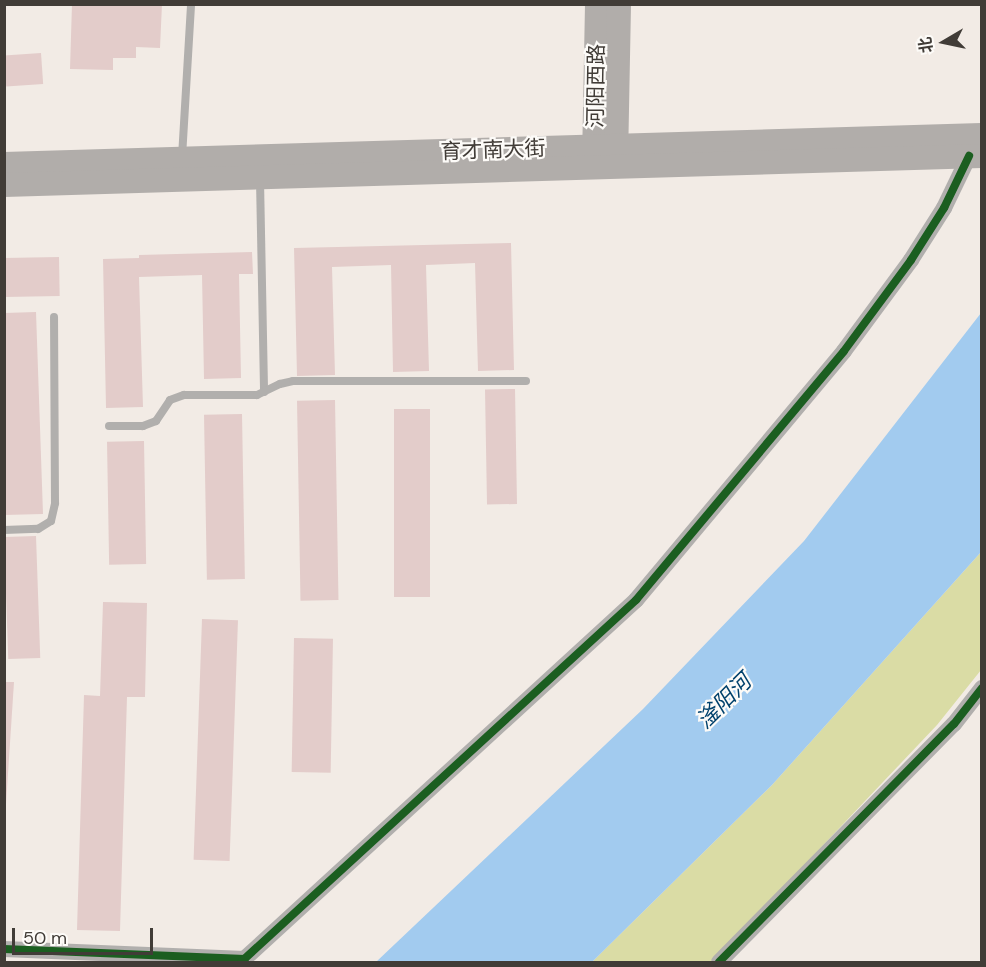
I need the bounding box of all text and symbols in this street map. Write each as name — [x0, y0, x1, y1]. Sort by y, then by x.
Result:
north arrow — [914, 12, 974, 72]
text: 北 — [914, 35, 937, 54]
street label: 河阳西路 — [583, 44, 609, 128]
street label: 育才南大街 — [440, 136, 546, 164]
water label: 滏阳河 — [691, 668, 757, 734]
scale bar — [15, 916, 156, 954]
text: 50 m — [23, 926, 67, 950]

